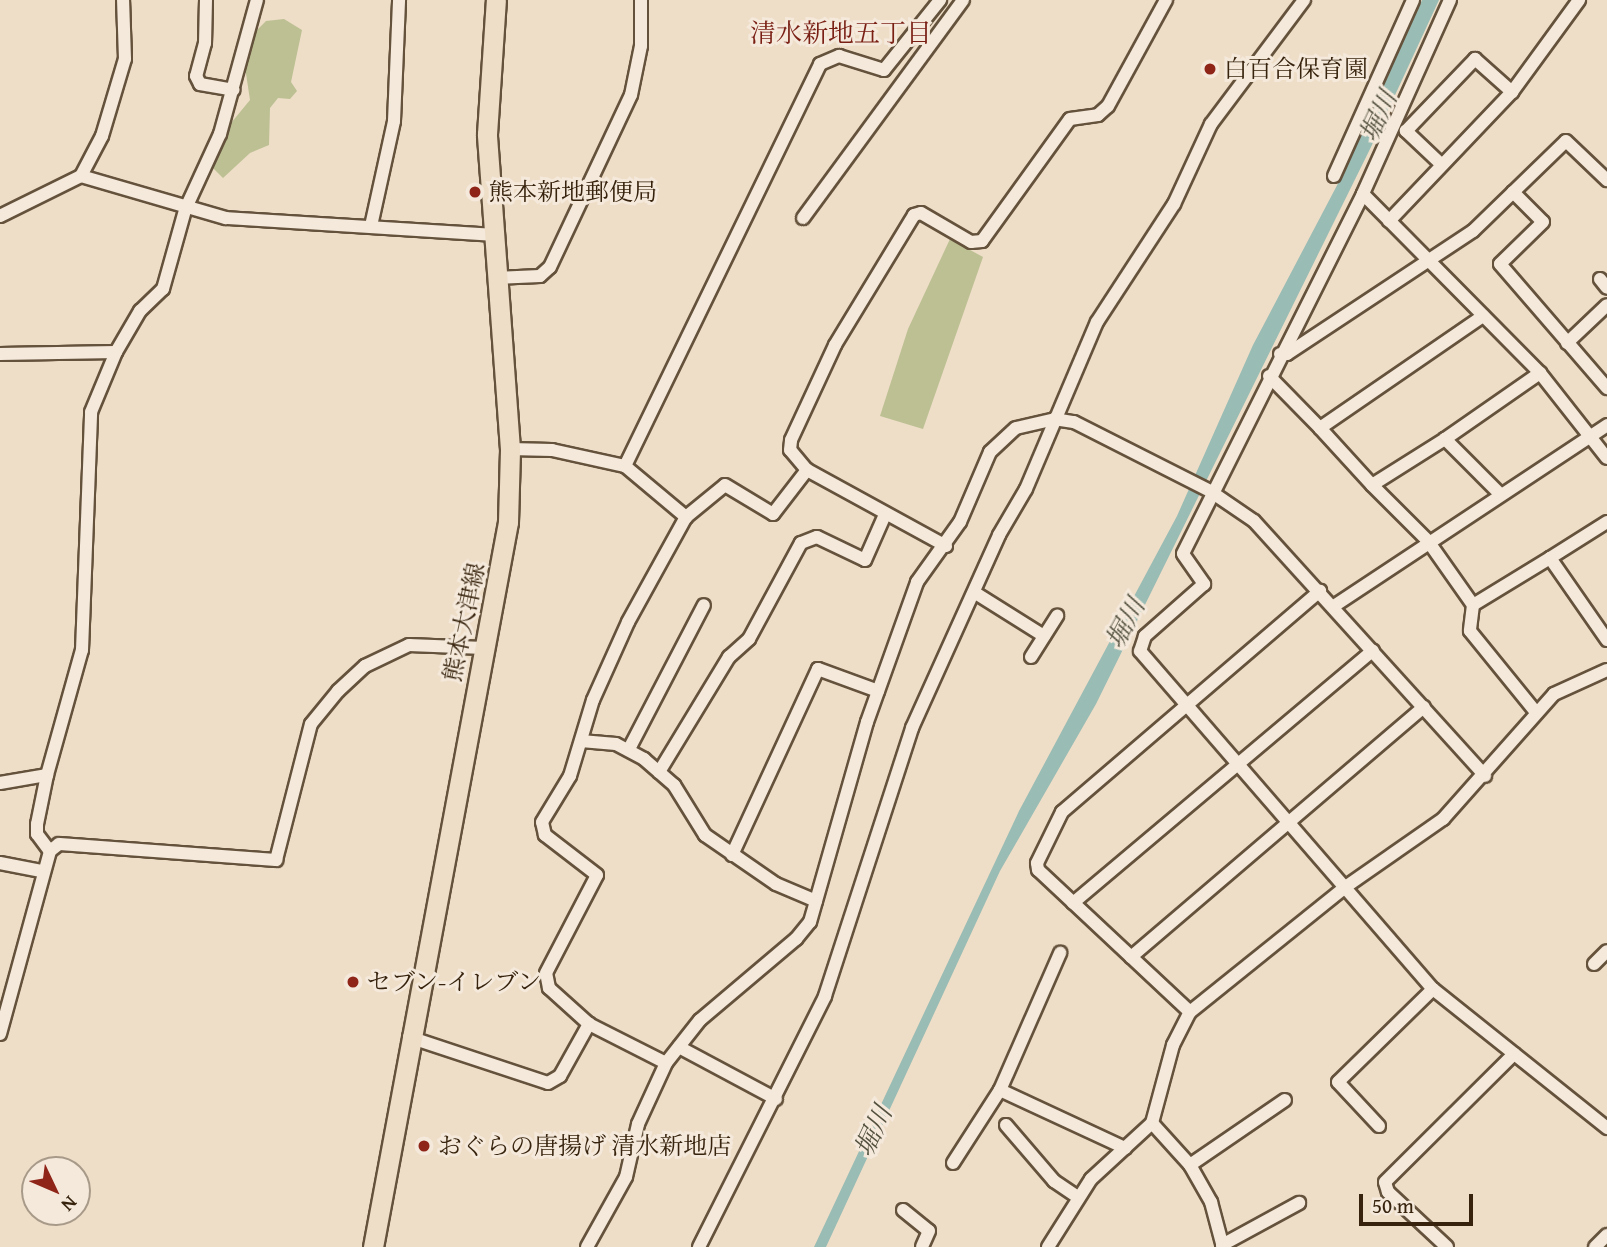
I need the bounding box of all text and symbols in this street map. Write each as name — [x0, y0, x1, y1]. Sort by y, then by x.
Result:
district label: 清水新地五丁目 — [750, 17, 932, 49]
place label: 白百合保育園 — [1224, 55, 1368, 83]
marker: 白百合保育園 — [1202, 61, 1218, 77]
water label: 堀川 — [1353, 86, 1403, 146]
place label: 熊本新地郵便局 — [489, 178, 657, 206]
marker: 熊本新地郵便局 — [467, 184, 483, 200]
street label: 熊本大津線 — [437, 560, 491, 684]
water label: 堀川 — [1099, 593, 1151, 653]
place label: セブン-イレブン — [367, 968, 543, 996]
marker: セブン-イレブン — [345, 974, 361, 990]
water label: 堀川 — [848, 1101, 898, 1161]
place label: おぐらの唐揚げ 清水新地店 — [438, 1132, 731, 1160]
marker: おぐらの唐揚げ 清水新地店 — [416, 1138, 432, 1154]
north arrow — [21, 1156, 91, 1226]
scale bar — [1362, 1180, 1476, 1224]
text: N — [55, 1190, 84, 1218]
text: 50 m — [1372, 1190, 1414, 1221]

